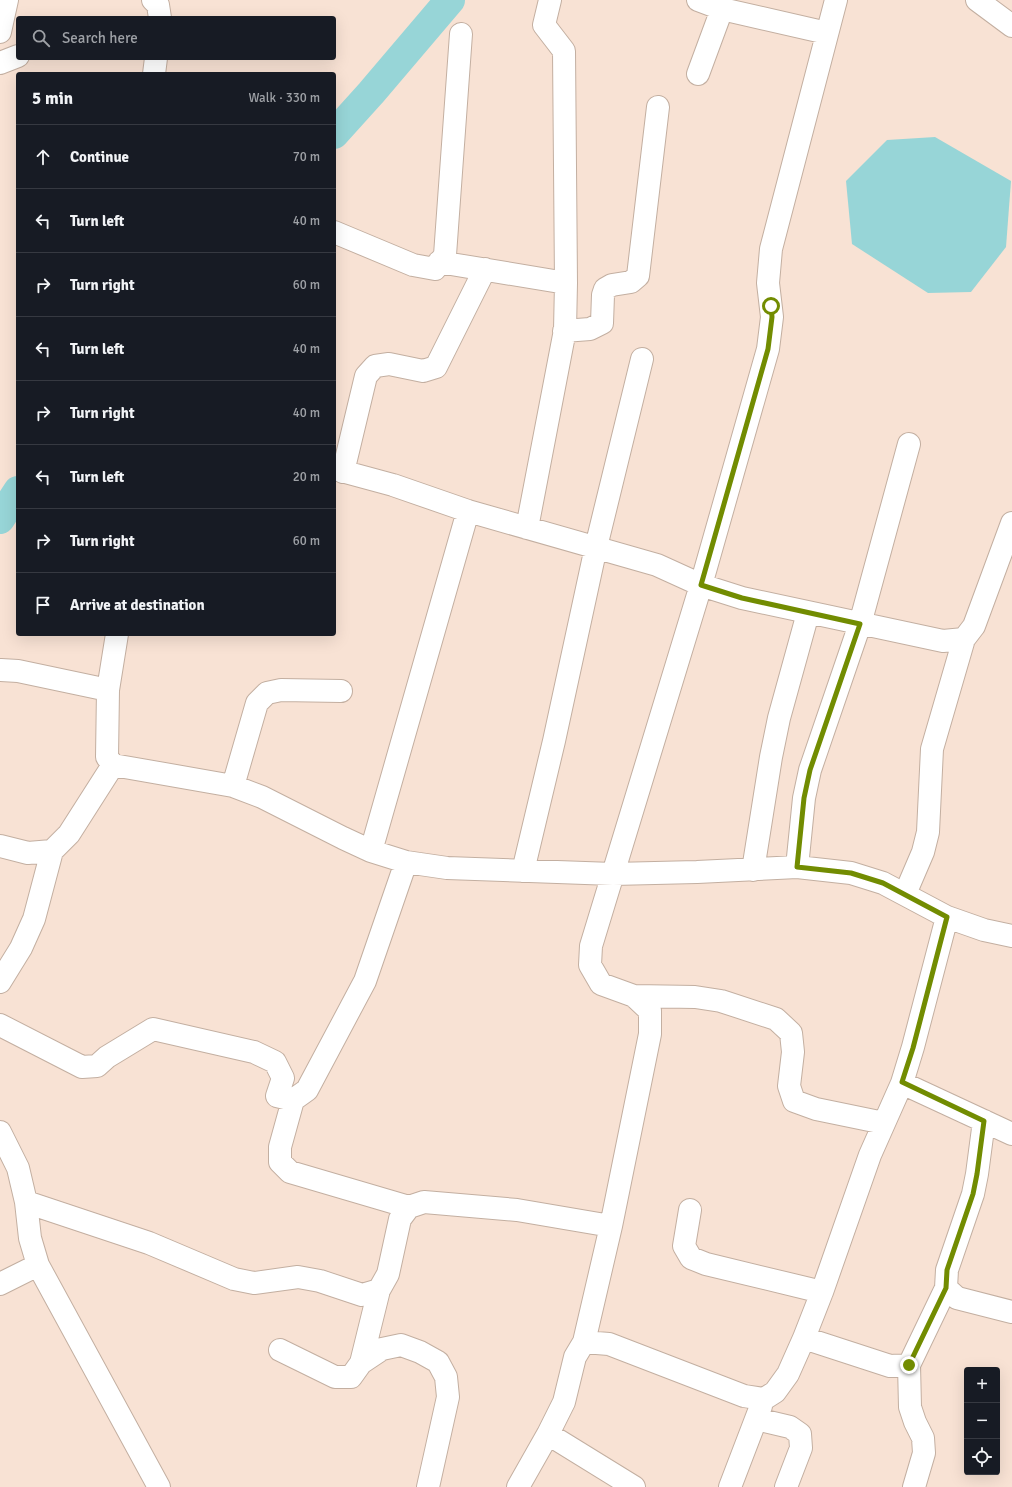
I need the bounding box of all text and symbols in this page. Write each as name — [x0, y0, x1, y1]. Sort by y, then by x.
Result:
search box — [16, 16, 336, 60]
icon: search — [30, 27, 52, 49]
text: Search here — [62, 29, 138, 47]
text: 5 min — [32, 88, 73, 109]
text: Walk · 330 m — [249, 90, 320, 106]
icon: ahead — [32, 146, 54, 168]
text: Continue — [70, 148, 129, 166]
text: 70 m — [293, 149, 320, 165]
icon: left — [32, 210, 54, 232]
text: Turn left — [70, 212, 124, 230]
text: 40 m — [293, 213, 320, 229]
icon: right — [32, 274, 54, 296]
text: Turn right — [70, 276, 135, 294]
text: 60 m — [293, 277, 320, 293]
route start — [762, 297, 780, 315]
icon: left — [32, 338, 54, 360]
text: Turn left — [70, 340, 124, 358]
text: 40 m — [293, 341, 320, 357]
icon: right — [32, 402, 54, 424]
text: Turn right — [70, 404, 135, 422]
text: 40 m — [293, 405, 320, 421]
icon: left — [32, 466, 54, 488]
text: Turn left — [70, 468, 124, 486]
text: 20 m — [293, 469, 320, 485]
icon: right — [32, 530, 54, 552]
text: Turn right — [70, 532, 135, 550]
text: 60 m — [293, 533, 320, 549]
icon: arrive — [32, 594, 54, 616]
text: Arrive at destination — [70, 596, 205, 614]
route end — [900, 1356, 918, 1374]
map controls — [964, 1367, 1000, 1475]
button: + — [964, 1367, 1000, 1403]
button: − — [964, 1403, 1000, 1439]
button: locate — [964, 1439, 1000, 1475]

